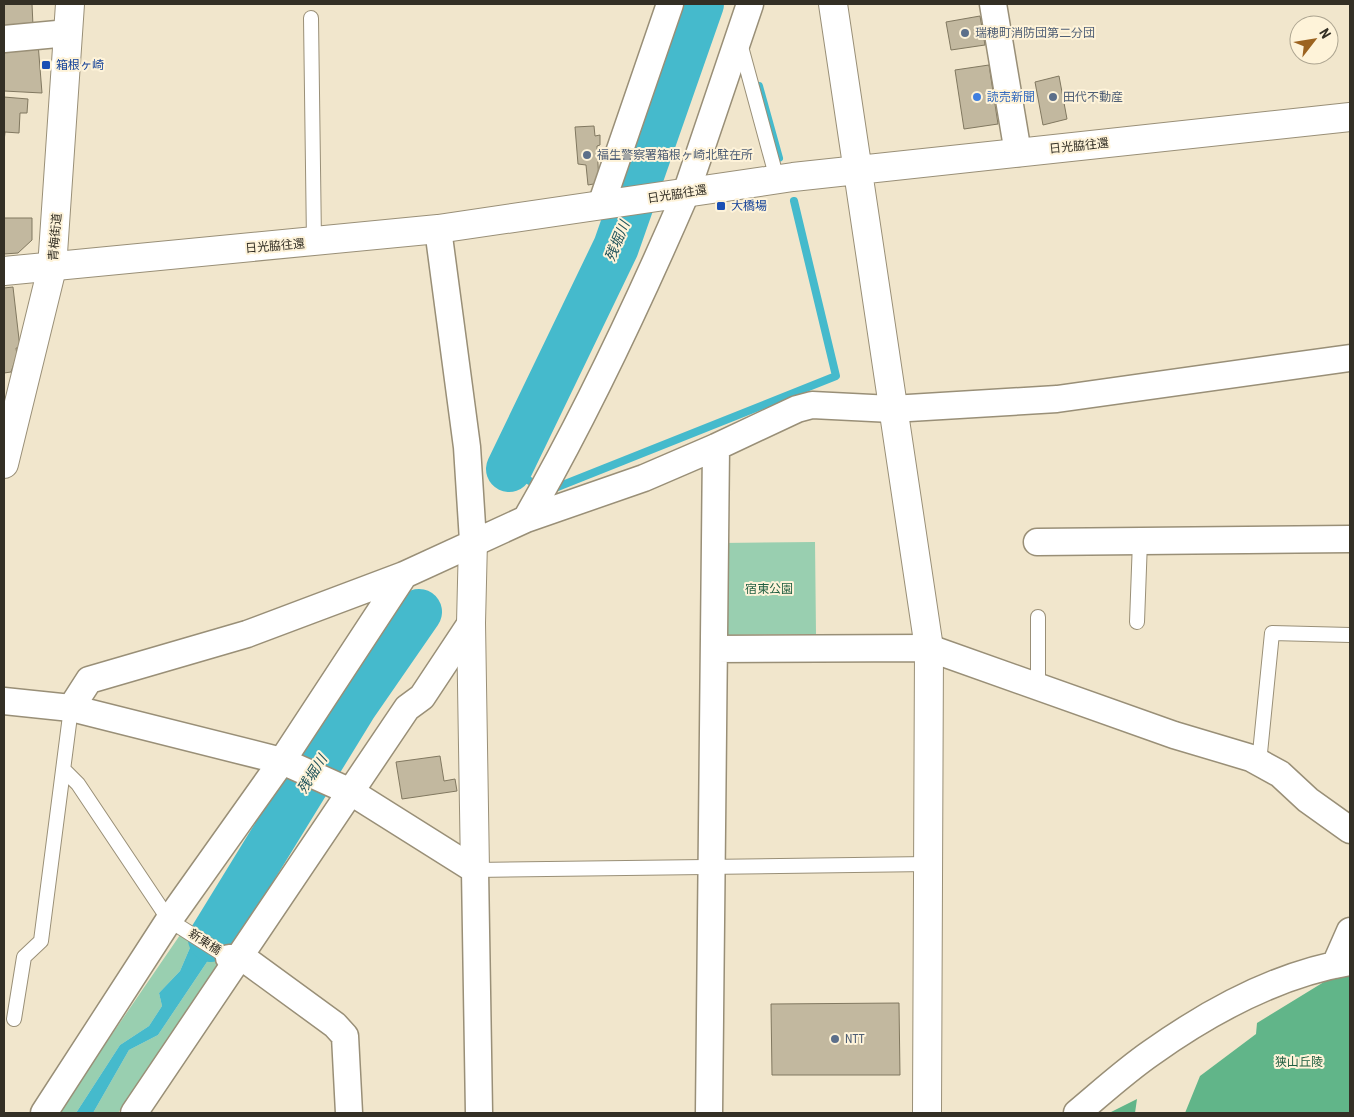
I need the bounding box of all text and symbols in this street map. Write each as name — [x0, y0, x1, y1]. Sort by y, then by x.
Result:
north arrow — [1289, 15, 1339, 65]
place label: 瑞穂町消防団第二分団 — [975, 26, 1095, 40]
text: N — [1316, 26, 1334, 41]
marker: 瑞穂町消防団第二分団 — [959, 27, 971, 39]
place label: 箱根ヶ崎 — [56, 58, 104, 72]
marker: 箱根ヶ崎 — [40, 59, 52, 71]
place label: 読売新聞 — [987, 90, 1035, 104]
place label: 田代不動産 — [1063, 90, 1123, 104]
marker: 読売新聞 — [971, 91, 983, 103]
marker: 田代不動産 — [1047, 91, 1059, 103]
street label: 日光脇往還 — [1048, 136, 1110, 156]
place label: 福生警察署箱根ヶ崎北駐在所 — [597, 148, 753, 162]
marker: 福生警察署箱根ヶ崎北駐在所 — [581, 149, 593, 161]
street label: 日光脇往還 — [646, 182, 708, 206]
place label: 大橋場 — [731, 199, 767, 213]
marker: 大橋場 — [715, 200, 727, 212]
street label: 青梅街道 — [46, 212, 64, 262]
water label: 残堀川 — [602, 217, 633, 263]
street label: 日光脇往還 — [244, 236, 306, 256]
park label: 宿東公園 — [745, 582, 793, 596]
water label: 残堀川 — [294, 750, 331, 796]
street label: 新東橋 — [186, 926, 224, 958]
place label: NTT — [845, 1032, 865, 1046]
marker: NTT — [829, 1033, 841, 1045]
park label: 狭山丘陵 — [1275, 1055, 1323, 1069]

